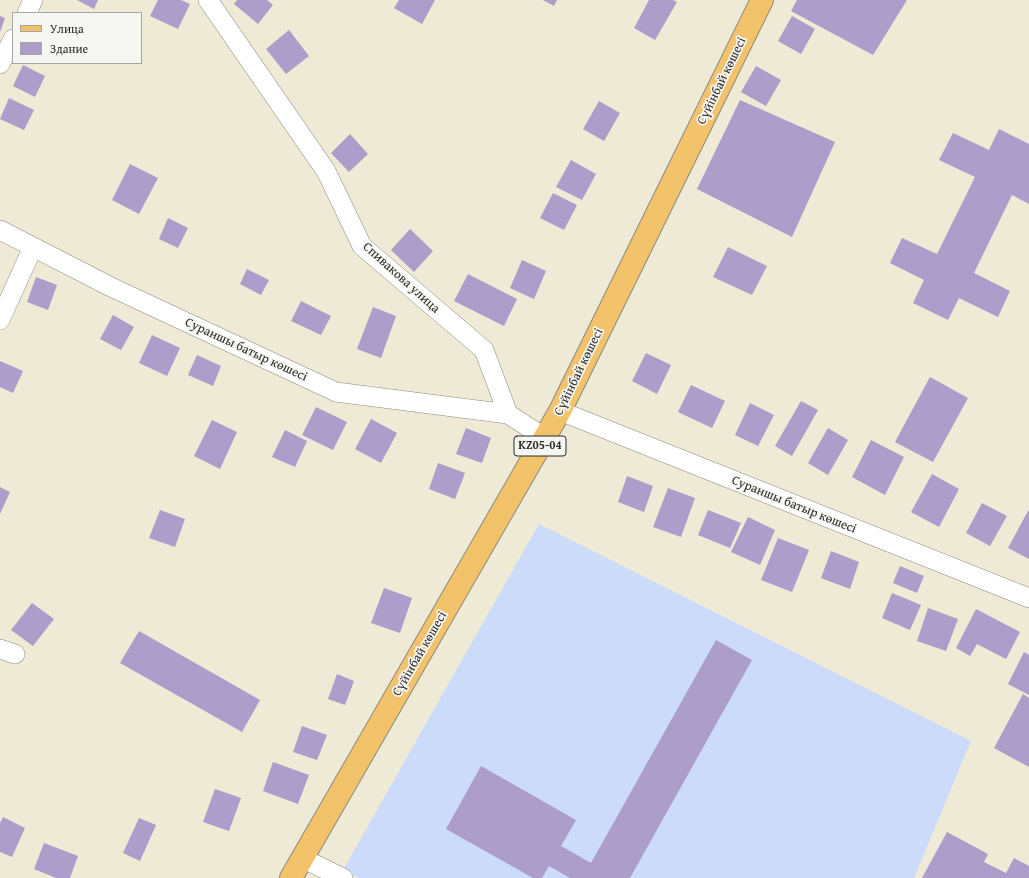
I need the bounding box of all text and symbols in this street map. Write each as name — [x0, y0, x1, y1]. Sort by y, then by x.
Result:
legend — [12, 12, 142, 64]
text: Улица — [50, 20, 84, 37]
street label: Сүйінбай көшесі — [694, 35, 750, 127]
text: Здание — [50, 40, 88, 57]
street label: Спивакова улица — [359, 239, 443, 317]
street label: Сураншы батыр көшесі — [182, 315, 310, 385]
street label: Сүйінбай көшесі — [551, 326, 607, 418]
road number: KZ05-04 — [514, 436, 566, 456]
street label: Сураншы батыр көшесі — [729, 473, 859, 537]
street label: Сүйінбай көшесі — [389, 609, 451, 699]

